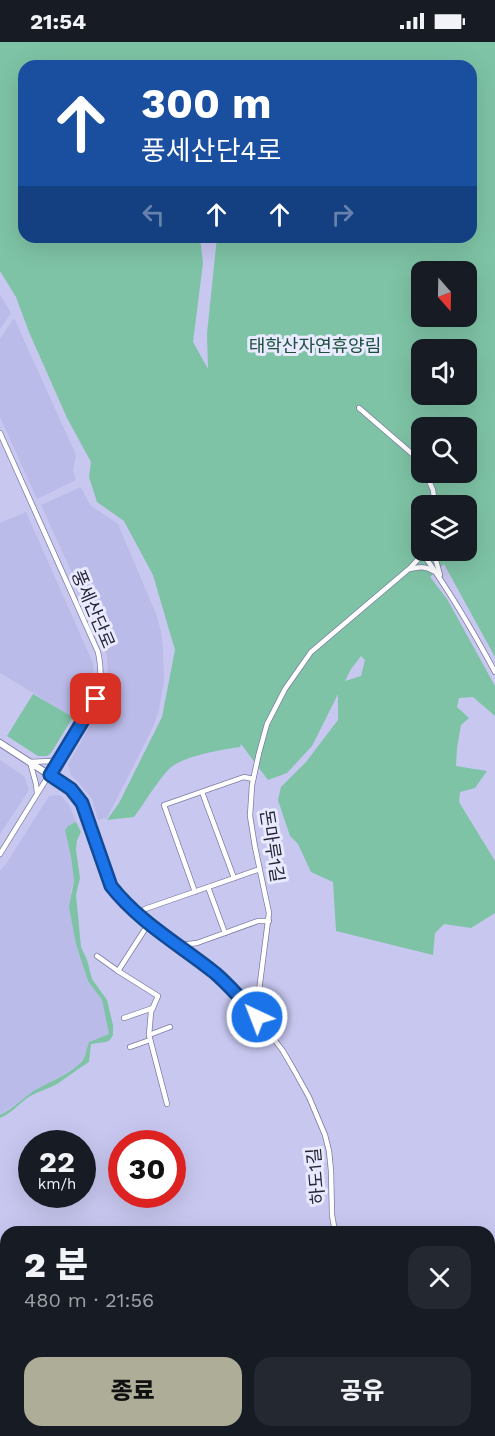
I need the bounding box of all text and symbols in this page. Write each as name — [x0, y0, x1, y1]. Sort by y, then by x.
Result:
text: 21:54 — [30, 9, 86, 34]
text: 300 m — [141, 79, 272, 128]
icon: ahead — [42, 84, 120, 162]
text: 풍세산단4로 — [141, 135, 282, 167]
icon: left — [137, 198, 170, 231]
icon: ahead — [200, 198, 233, 231]
icon: ahead — [263, 198, 296, 231]
icon: right — [326, 198, 359, 231]
north arrow — [411, 261, 477, 327]
map controls — [411, 261, 477, 561]
park label: 태학산자연휴양림 — [249, 335, 381, 356]
button: sound — [411, 339, 477, 405]
button: search — [411, 417, 477, 483]
button: layers — [411, 495, 477, 561]
street label: 풍세산단로 — [68, 567, 119, 651]
pin — [70, 673, 121, 724]
icon: arrive — [79, 682, 112, 715]
street label: 돈마루1길 — [256, 808, 289, 884]
position arrow — [225, 985, 289, 1049]
speed limit sign: 30 — [108, 1130, 186, 1208]
text: 22 — [39, 1144, 75, 1179]
street label: 하도1길 — [303, 1147, 328, 1205]
text: km/h — [38, 1175, 76, 1193]
text: 2 분 — [24, 1244, 88, 1286]
button: close — [408, 1246, 471, 1309]
text: 480 m · 21:56 — [24, 1288, 154, 1312]
button: 종료 — [24, 1357, 242, 1426]
button: 공유 — [254, 1357, 471, 1426]

